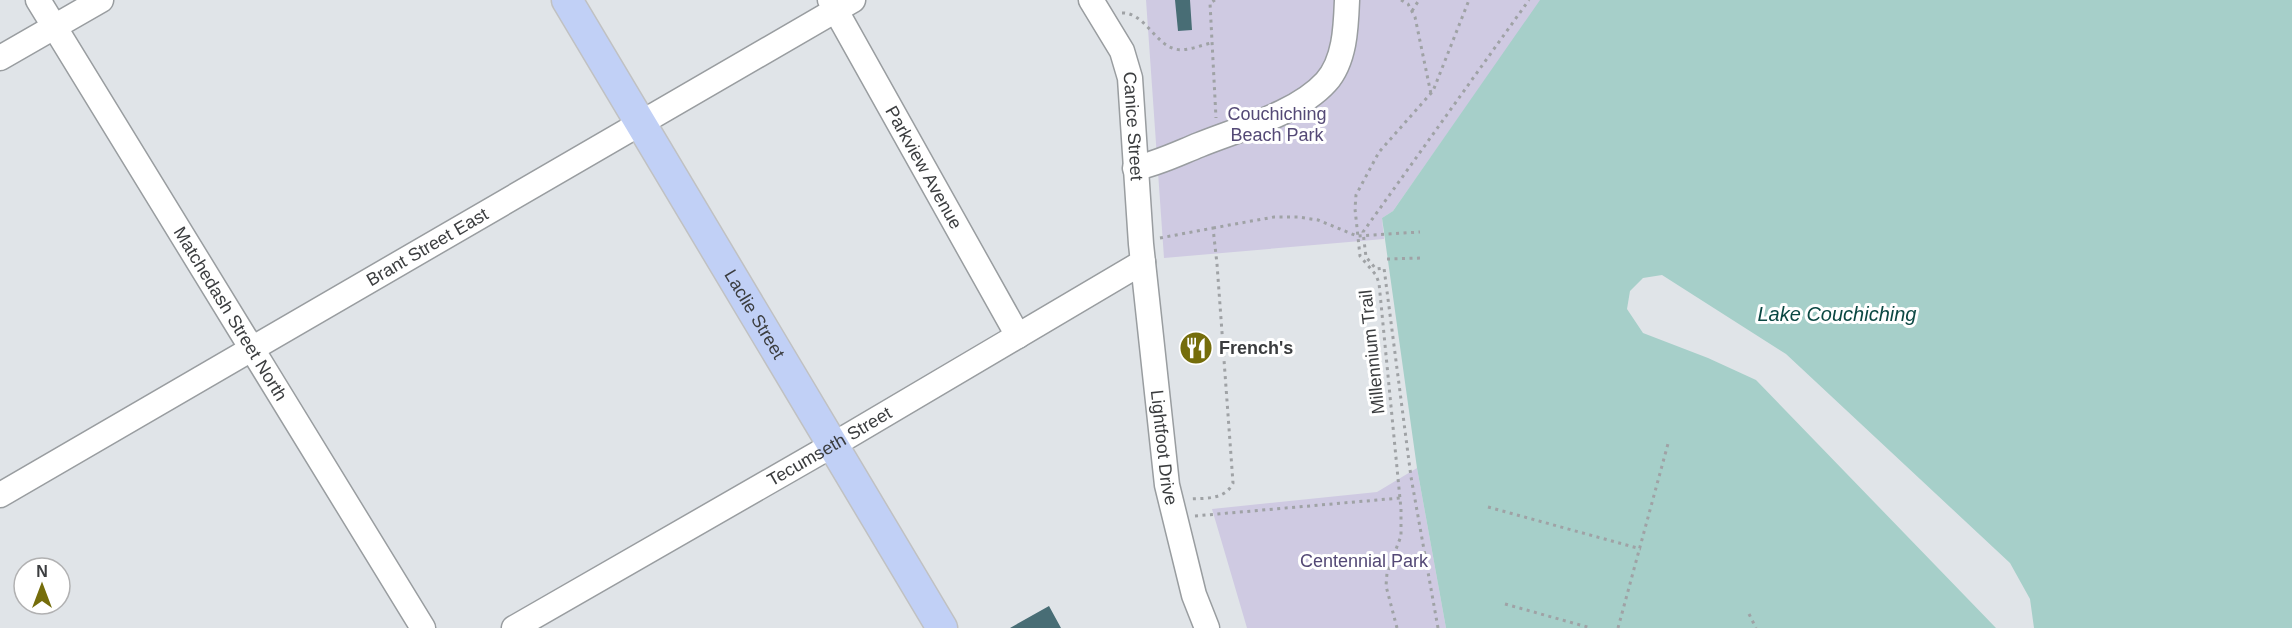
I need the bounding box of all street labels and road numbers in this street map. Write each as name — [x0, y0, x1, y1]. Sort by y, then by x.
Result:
street label: Canice Street — [1120, 71, 1147, 181]
street label: Parkview Avenue — [881, 103, 966, 233]
street label: Brant Street East — [363, 204, 492, 290]
street label: Matchedash Street North — [169, 223, 291, 404]
street label: Laclie Street — [720, 266, 789, 362]
street label: Millennium Trail — [1356, 289, 1388, 415]
street label: Lightfoot Drive — [1147, 389, 1182, 507]
street label: Tecumseth Street — [764, 403, 895, 490]

